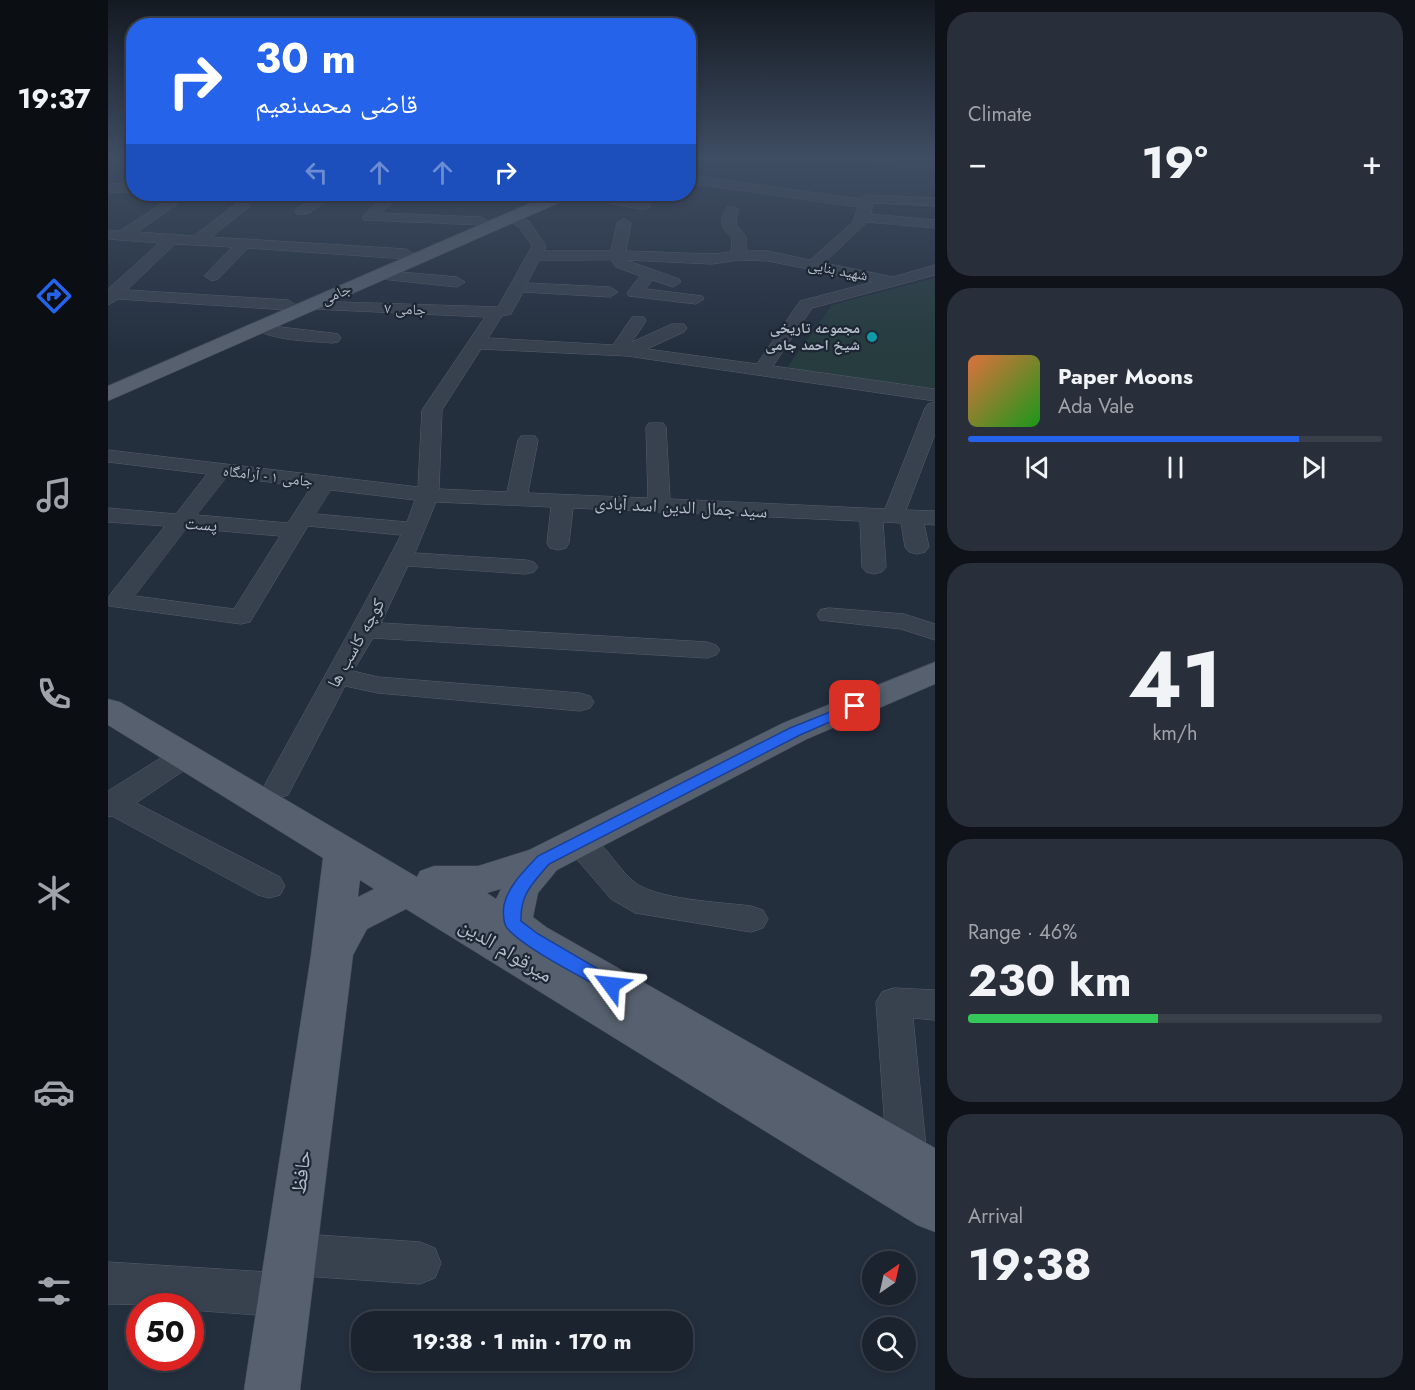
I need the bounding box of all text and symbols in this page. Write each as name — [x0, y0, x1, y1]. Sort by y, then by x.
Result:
text: 30 m — [255, 28, 356, 89]
icon: right — [156, 42, 234, 120]
text: 19:37 — [17, 79, 91, 118]
text: قاضی محمدنعیم — [255, 84, 418, 123]
text: Climate — [968, 100, 1032, 129]
text: 19° — [1141, 130, 1208, 195]
text: − — [968, 139, 987, 186]
text: + — [1362, 139, 1382, 186]
icon: left — [300, 156, 333, 189]
icon: ahead — [363, 156, 396, 189]
icon: ahead — [426, 156, 459, 189]
icon: right — [489, 156, 522, 189]
street label: شهید بنایی — [806, 253, 870, 287]
icon: directions — [33, 275, 75, 317]
street label: جامی — [318, 278, 355, 310]
street label: جامی ۷ — [384, 297, 427, 321]
place label: مجموعه تاریخی شیخ احمد جامی — [765, 317, 860, 356]
marker: مجموعه تاریخی شیخ احمد جامی — [865, 330, 879, 344]
text: Paper Moons — [1058, 360, 1193, 392]
text: Ada Vale — [1058, 392, 1134, 421]
icon: previous — [1021, 451, 1054, 484]
icon: pause — [1159, 451, 1192, 484]
icon: next — [1297, 451, 1330, 484]
street label: جامی ۱ - آرامگاه — [222, 460, 315, 492]
icon: music — [33, 474, 75, 516]
street label: سید جمال الدین اسد آبادی — [594, 489, 768, 525]
street label: پست — [184, 510, 218, 538]
street label: کوچه کاسب ها — [321, 593, 392, 692]
text: 41 — [1128, 624, 1222, 736]
icon: phone — [33, 673, 75, 715]
pin — [829, 680, 880, 731]
icon: arrive — [838, 689, 871, 722]
text: km/h — [1152, 719, 1198, 748]
icon: climate — [33, 872, 75, 914]
street label: میرقوام الدین — [453, 910, 559, 990]
text: Range · 46% — [968, 918, 1077, 947]
text: 230 km — [968, 948, 1132, 1013]
position arrow — [579, 953, 643, 1017]
icon: car — [33, 1071, 75, 1113]
street label: حافظ — [283, 1148, 319, 1196]
text: Arrival — [968, 1202, 1023, 1231]
text: 19:38 — [968, 1232, 1092, 1297]
north arrow — [862, 1251, 916, 1305]
map controls — [862, 1251, 916, 1371]
icon: filters — [33, 1270, 75, 1312]
speed limit sign: 50 — [126, 1293, 204, 1371]
button: search — [862, 1317, 916, 1371]
text: 19:38 · 1 min · 170 m — [412, 1325, 632, 1357]

